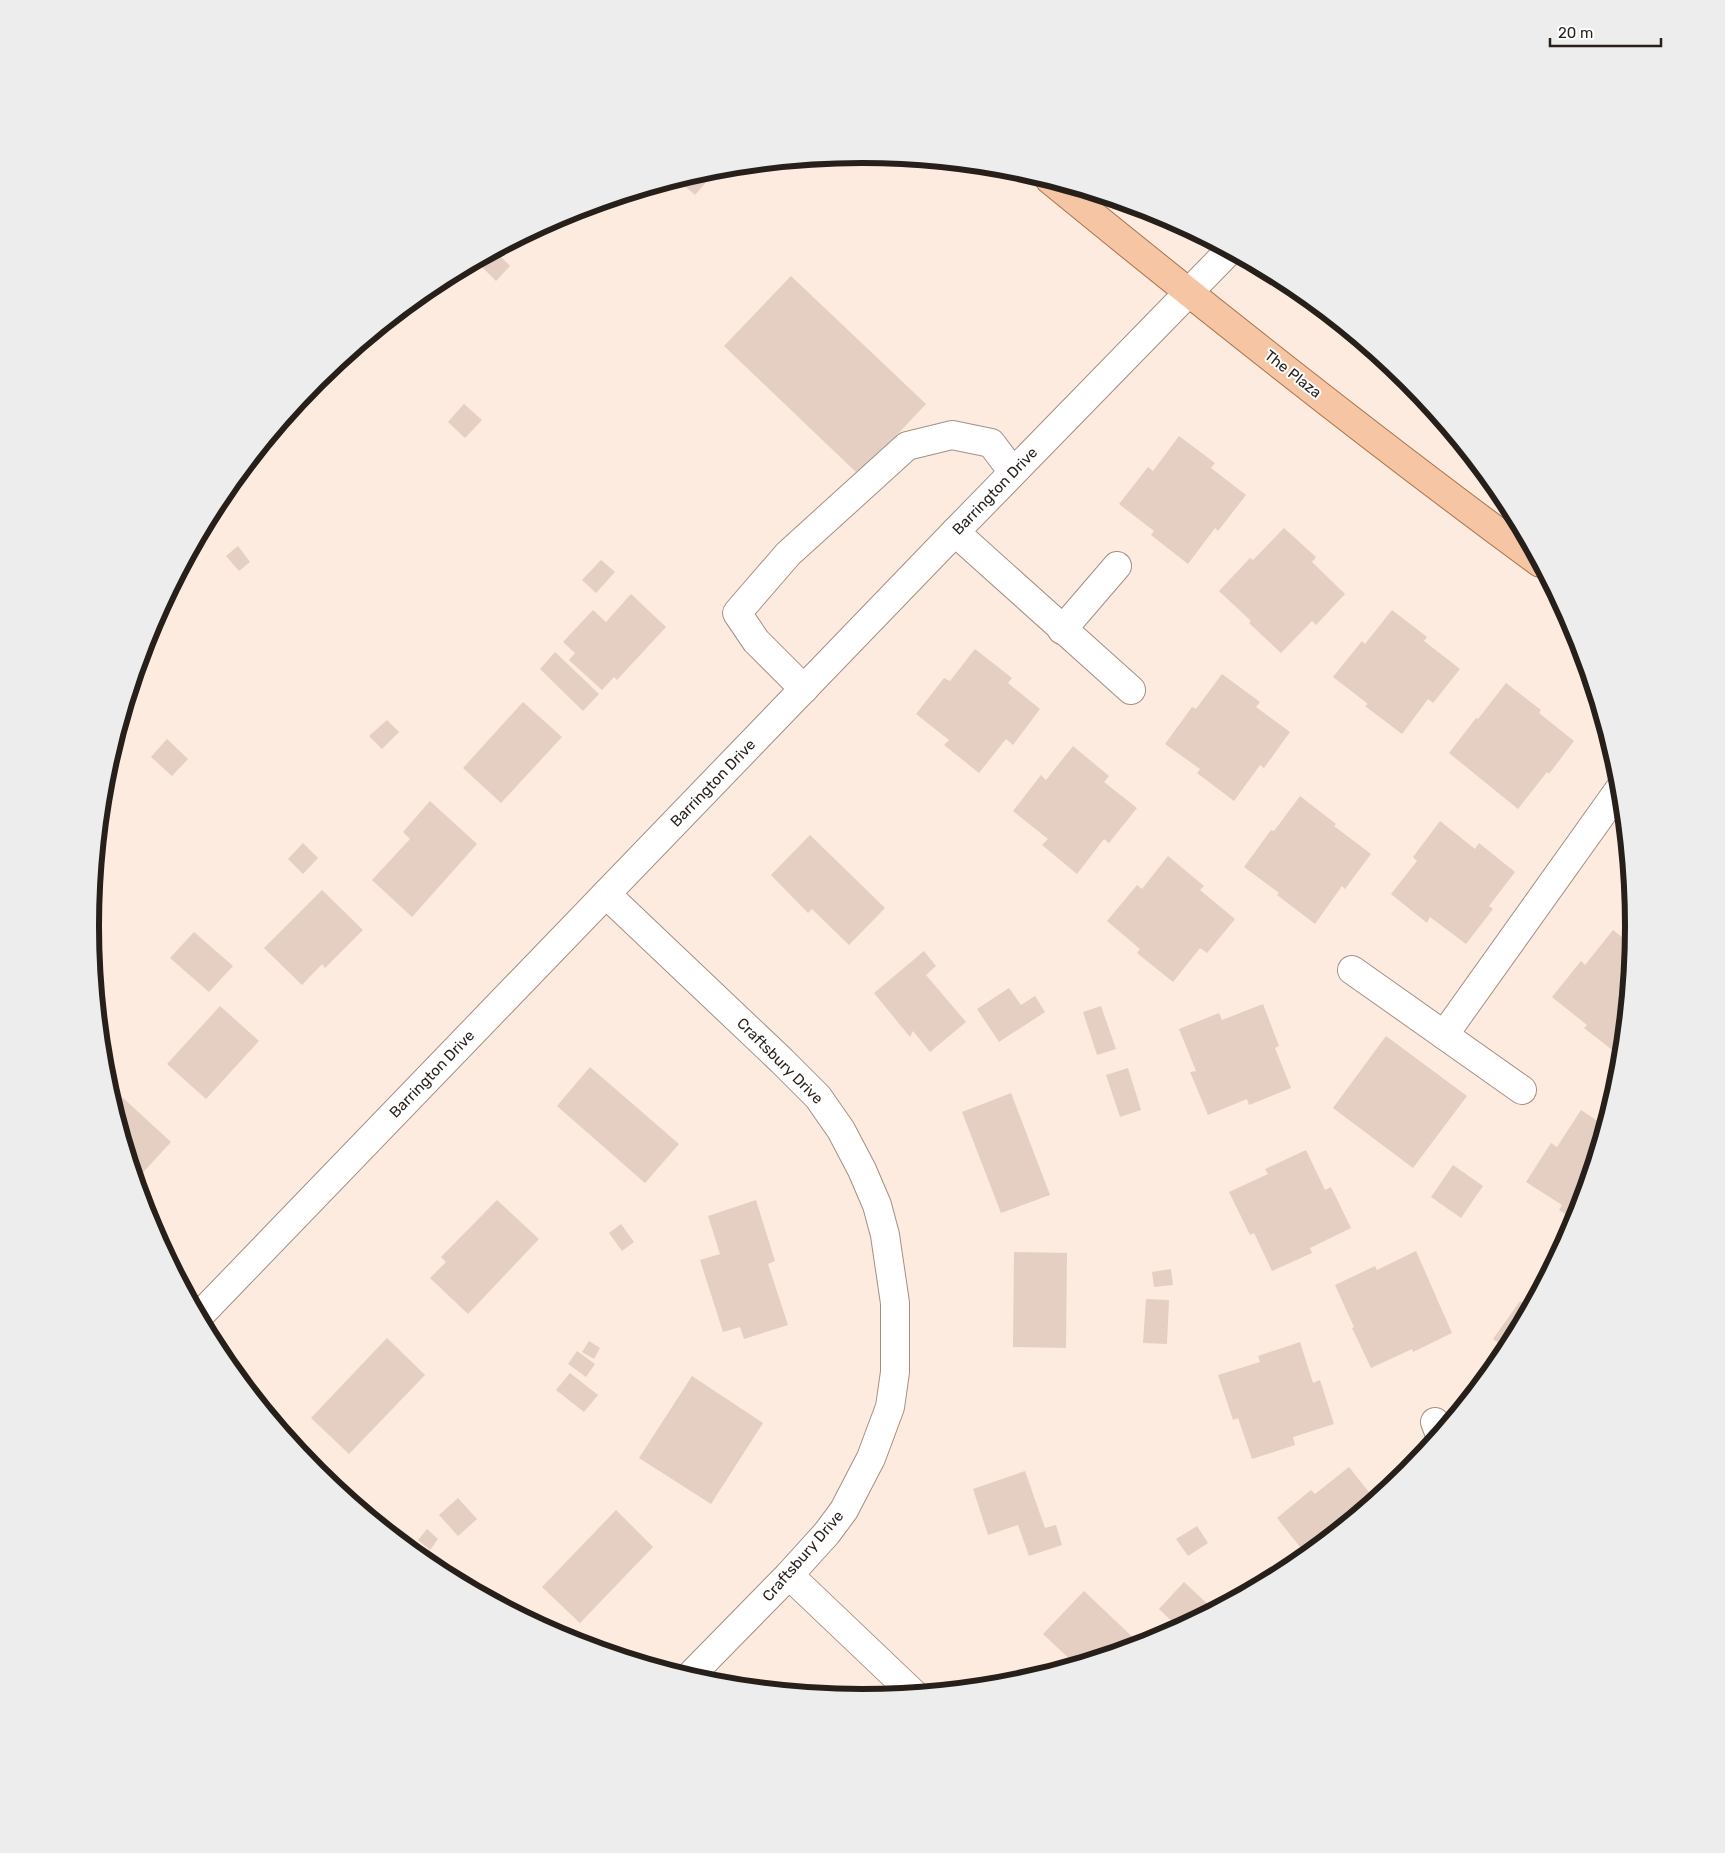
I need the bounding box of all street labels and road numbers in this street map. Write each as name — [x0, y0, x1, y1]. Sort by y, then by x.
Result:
street label: The Plaza — [1261, 346, 1325, 402]
street label: Barrington Drive — [949, 443, 1041, 539]
street label: Barrington Drive — [667, 735, 759, 831]
street label: Craftsbury Drive — [733, 1014, 827, 1108]
street label: Barrington Drive — [386, 1026, 478, 1122]
street label: Craftsbury Drive — [759, 1507, 847, 1605]

